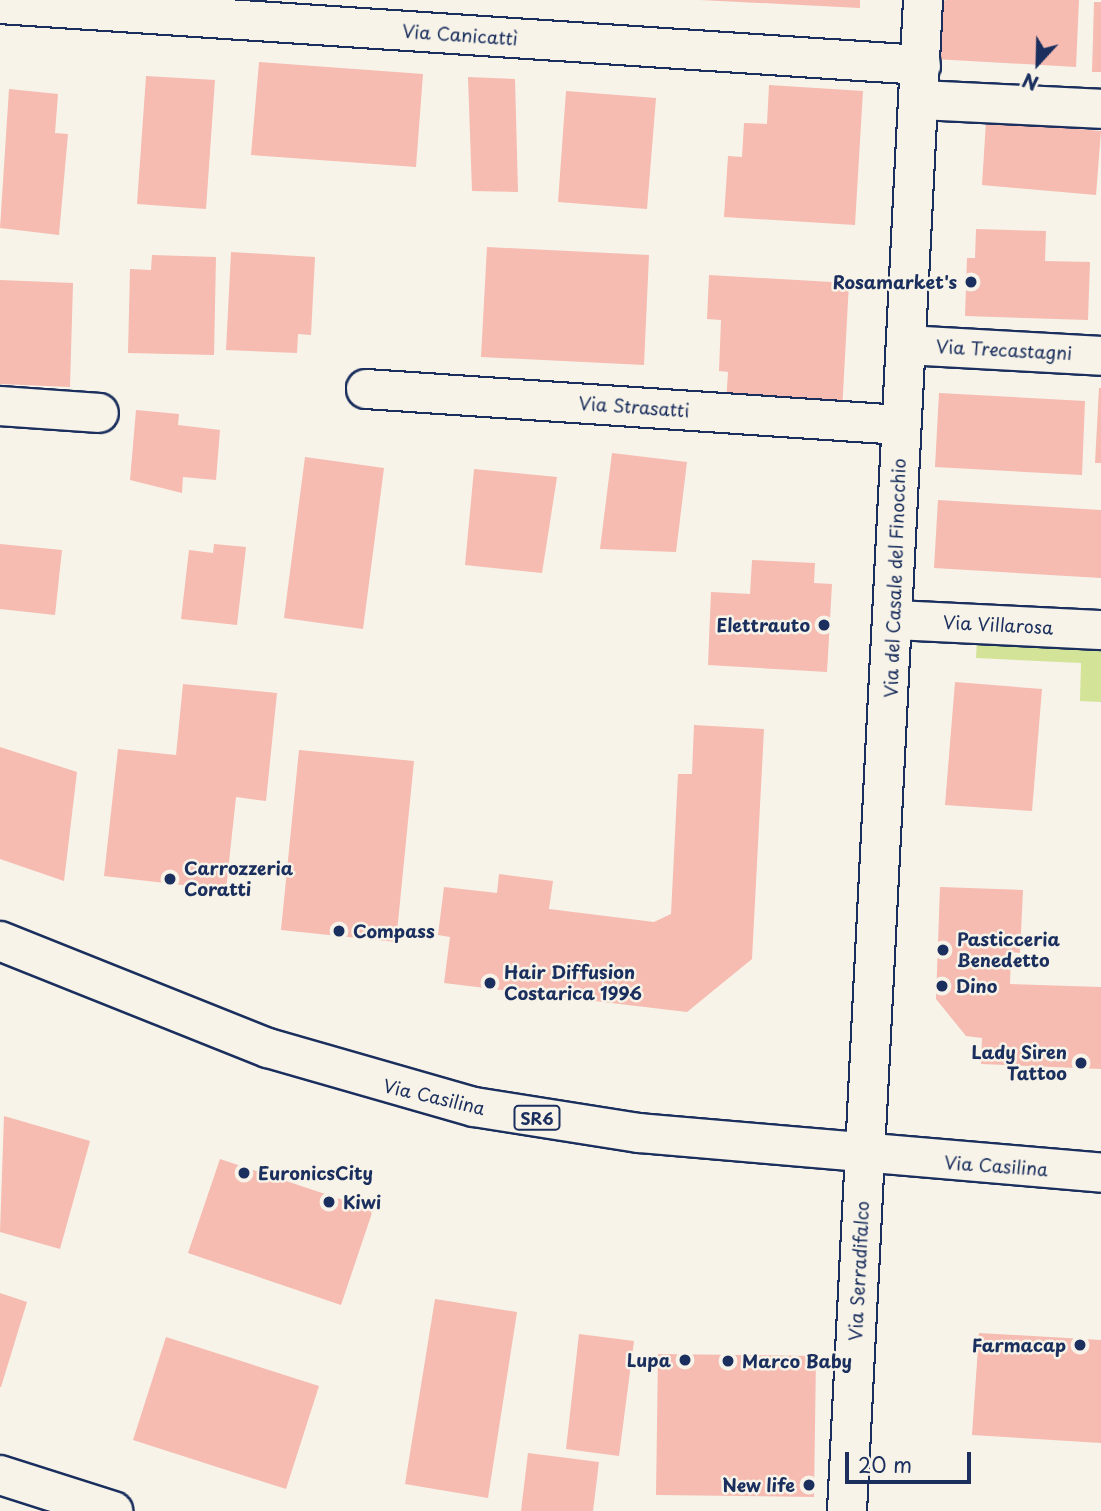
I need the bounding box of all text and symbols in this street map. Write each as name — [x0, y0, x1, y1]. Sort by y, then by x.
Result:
street label: Via Canicattì — [402, 20, 518, 50]
north arrow — [1003, 28, 1073, 98]
text: N — [1018, 67, 1042, 98]
place label: Rosamarket's — [833, 271, 957, 293]
marker: Rosamarket's — [963, 274, 979, 290]
street label: Via Trecastagni — [936, 336, 1072, 364]
street label: Via Strasatti — [578, 392, 690, 422]
street label: Via del Casale del Finocchio — [880, 457, 910, 699]
street label: Via Villarosa — [943, 611, 1053, 639]
place label: Elettrauto — [716, 614, 810, 636]
marker: Elettrauto — [816, 617, 832, 633]
place label: Carrozzeria Coratti — [184, 858, 293, 900]
marker: Carrozzeria Coratti — [162, 871, 178, 887]
place label: Compass — [353, 920, 435, 942]
marker: Compass — [331, 923, 347, 939]
place label: Pasticceria Benedetto — [957, 929, 1060, 972]
marker: Pasticceria Benedetto — [935, 942, 951, 958]
place label: Hair Diffusion Costarica 1996 — [504, 962, 643, 1004]
marker: Hair Diffusion Costarica 1996 — [482, 975, 498, 991]
place label: Dino — [956, 975, 997, 997]
marker: Dino — [934, 978, 950, 994]
place label: Lady Siren Tattoo — [971, 1042, 1067, 1084]
marker: Lady Siren Tattoo — [1073, 1055, 1089, 1071]
street label: Via Casilina — [381, 1075, 487, 1119]
road number: SR6 — [512, 1106, 562, 1130]
street label: Via Casilina — [943, 1152, 1049, 1180]
place label: EuronicsCity — [258, 1162, 373, 1184]
marker: EuronicsCity — [236, 1165, 252, 1181]
place label: Kiwi — [343, 1191, 381, 1213]
marker: Kiwi — [321, 1194, 337, 1210]
street label: Via Serradifalco — [845, 1201, 873, 1341]
place label: Farmacap — [972, 1334, 1066, 1356]
marker: Farmacap — [1072, 1337, 1088, 1353]
place label: Lupa — [627, 1349, 671, 1371]
place label: Marco Baby — [742, 1350, 853, 1372]
marker: Lupa — [677, 1352, 693, 1368]
marker: Marco Baby — [720, 1353, 736, 1369]
scale bar — [849, 1438, 975, 1482]
text: 20 m — [858, 1448, 912, 1480]
place label: New life — [721, 1474, 795, 1496]
marker: New life — [801, 1477, 817, 1493]

